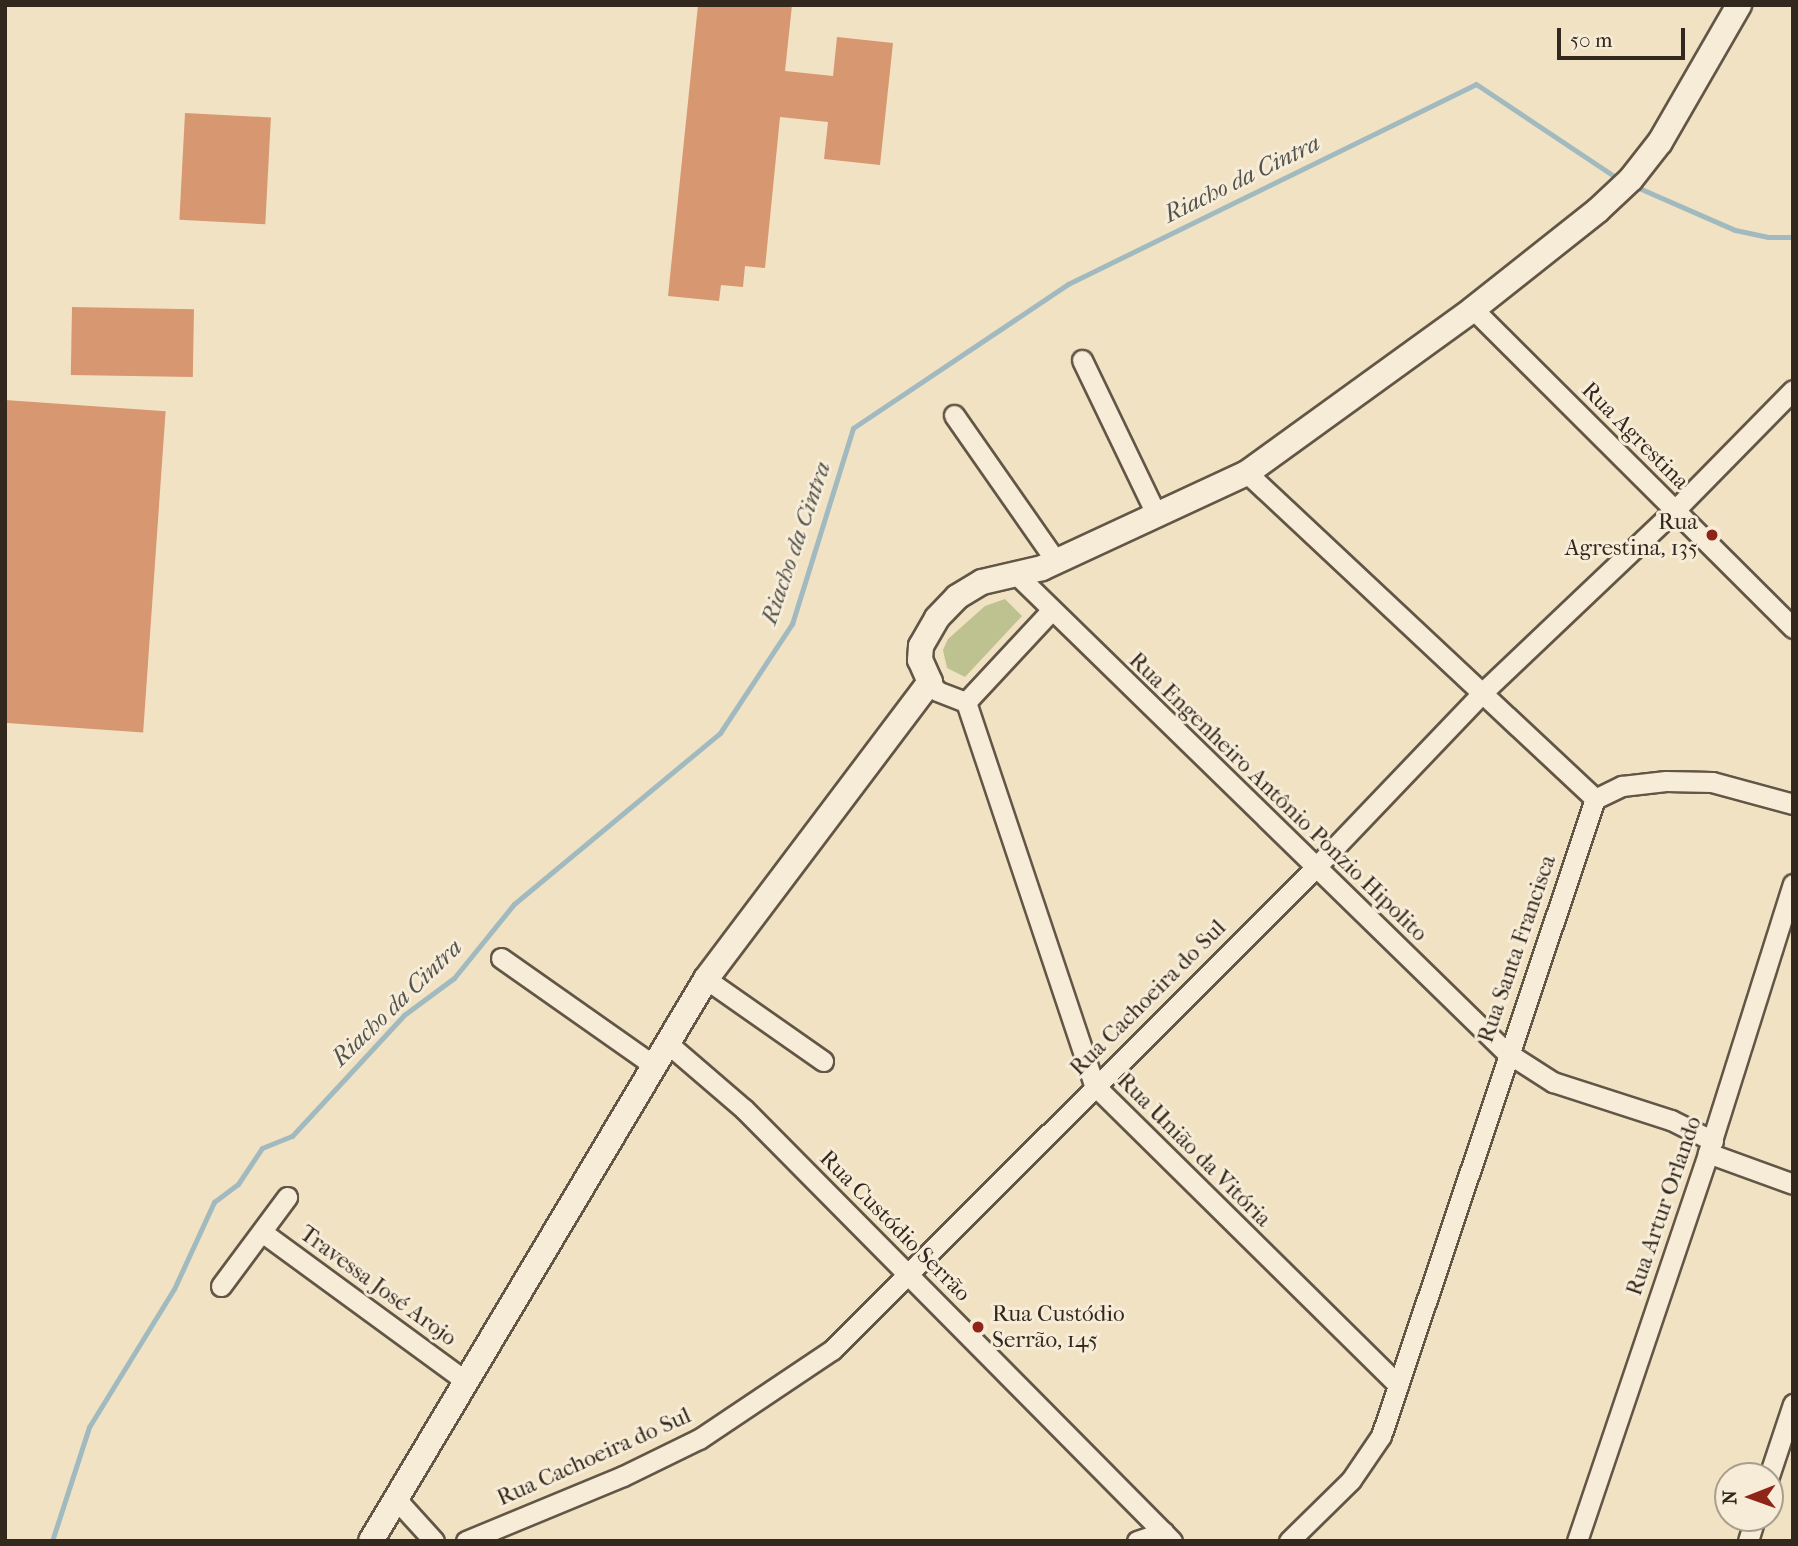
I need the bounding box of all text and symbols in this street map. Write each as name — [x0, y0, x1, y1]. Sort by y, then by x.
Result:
scale bar — [1560, 14, 1688, 58]
text: 50 m — [1570, 28, 1613, 52]
water label: Riacho da Cintra — [1159, 129, 1325, 229]
street label: Rua Agrestina — [1575, 376, 1695, 496]
water label: Riacho da Cintra — [755, 458, 837, 628]
place label: Rua Agrestina, 135 — [1565, 508, 1698, 562]
marker: Rua Agrestina, 135 — [1704, 527, 1720, 543]
street label: Rua Engenheiro Antônio Ponzio Hipolito — [1123, 647, 1433, 947]
street label: Rua Santa Francisca — [1472, 852, 1562, 1046]
street label: Rua Cachoeira do Sul — [1064, 914, 1232, 1082]
water label: Riacho da Cintra — [326, 934, 468, 1072]
street label: Rua União da Vitória — [1111, 1067, 1277, 1233]
street label: Rua Artur Orlando — [1620, 1113, 1708, 1299]
street label: Rua Custódio Serrão — [814, 1145, 976, 1307]
street label: Travessa José Arojo — [294, 1220, 462, 1352]
place label: Rua Custódio Serrão, 145 — [992, 1300, 1125, 1354]
marker: Rua Custódio Serrão, 145 — [970, 1319, 986, 1335]
street label: Rua Cachoeira do Sul — [493, 1402, 695, 1512]
north arrow — [1714, 1462, 1784, 1532]
text: N — [1719, 1490, 1741, 1505]

